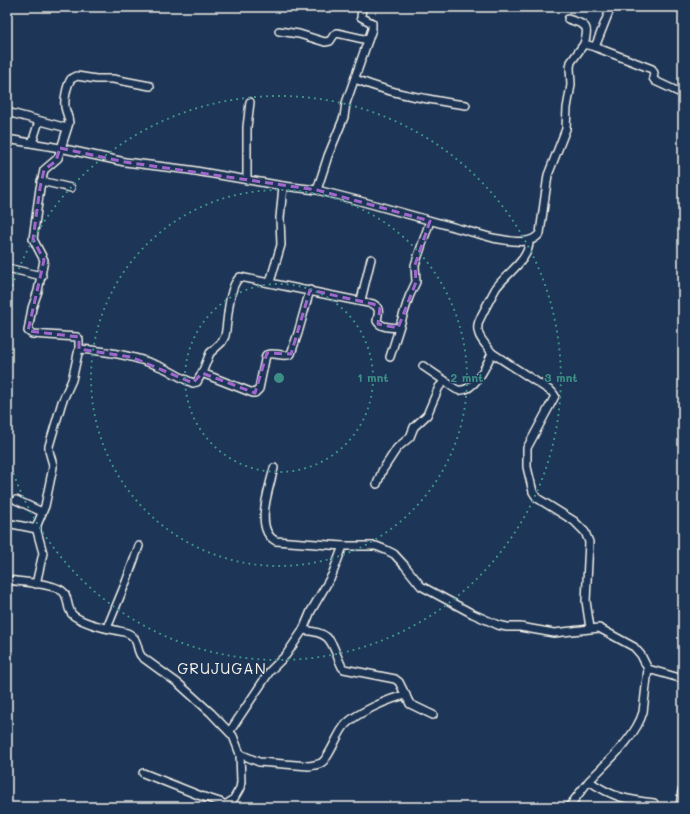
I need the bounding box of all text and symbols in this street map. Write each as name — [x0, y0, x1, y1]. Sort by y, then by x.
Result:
text: 1 mnt — [357, 369, 389, 385]
text: 2 mnt — [451, 369, 483, 385]
text: 3 mnt — [544, 369, 578, 385]
centre of rings — [272, 371, 286, 385]
district label: GRUJUGAN — [177, 658, 267, 678]

